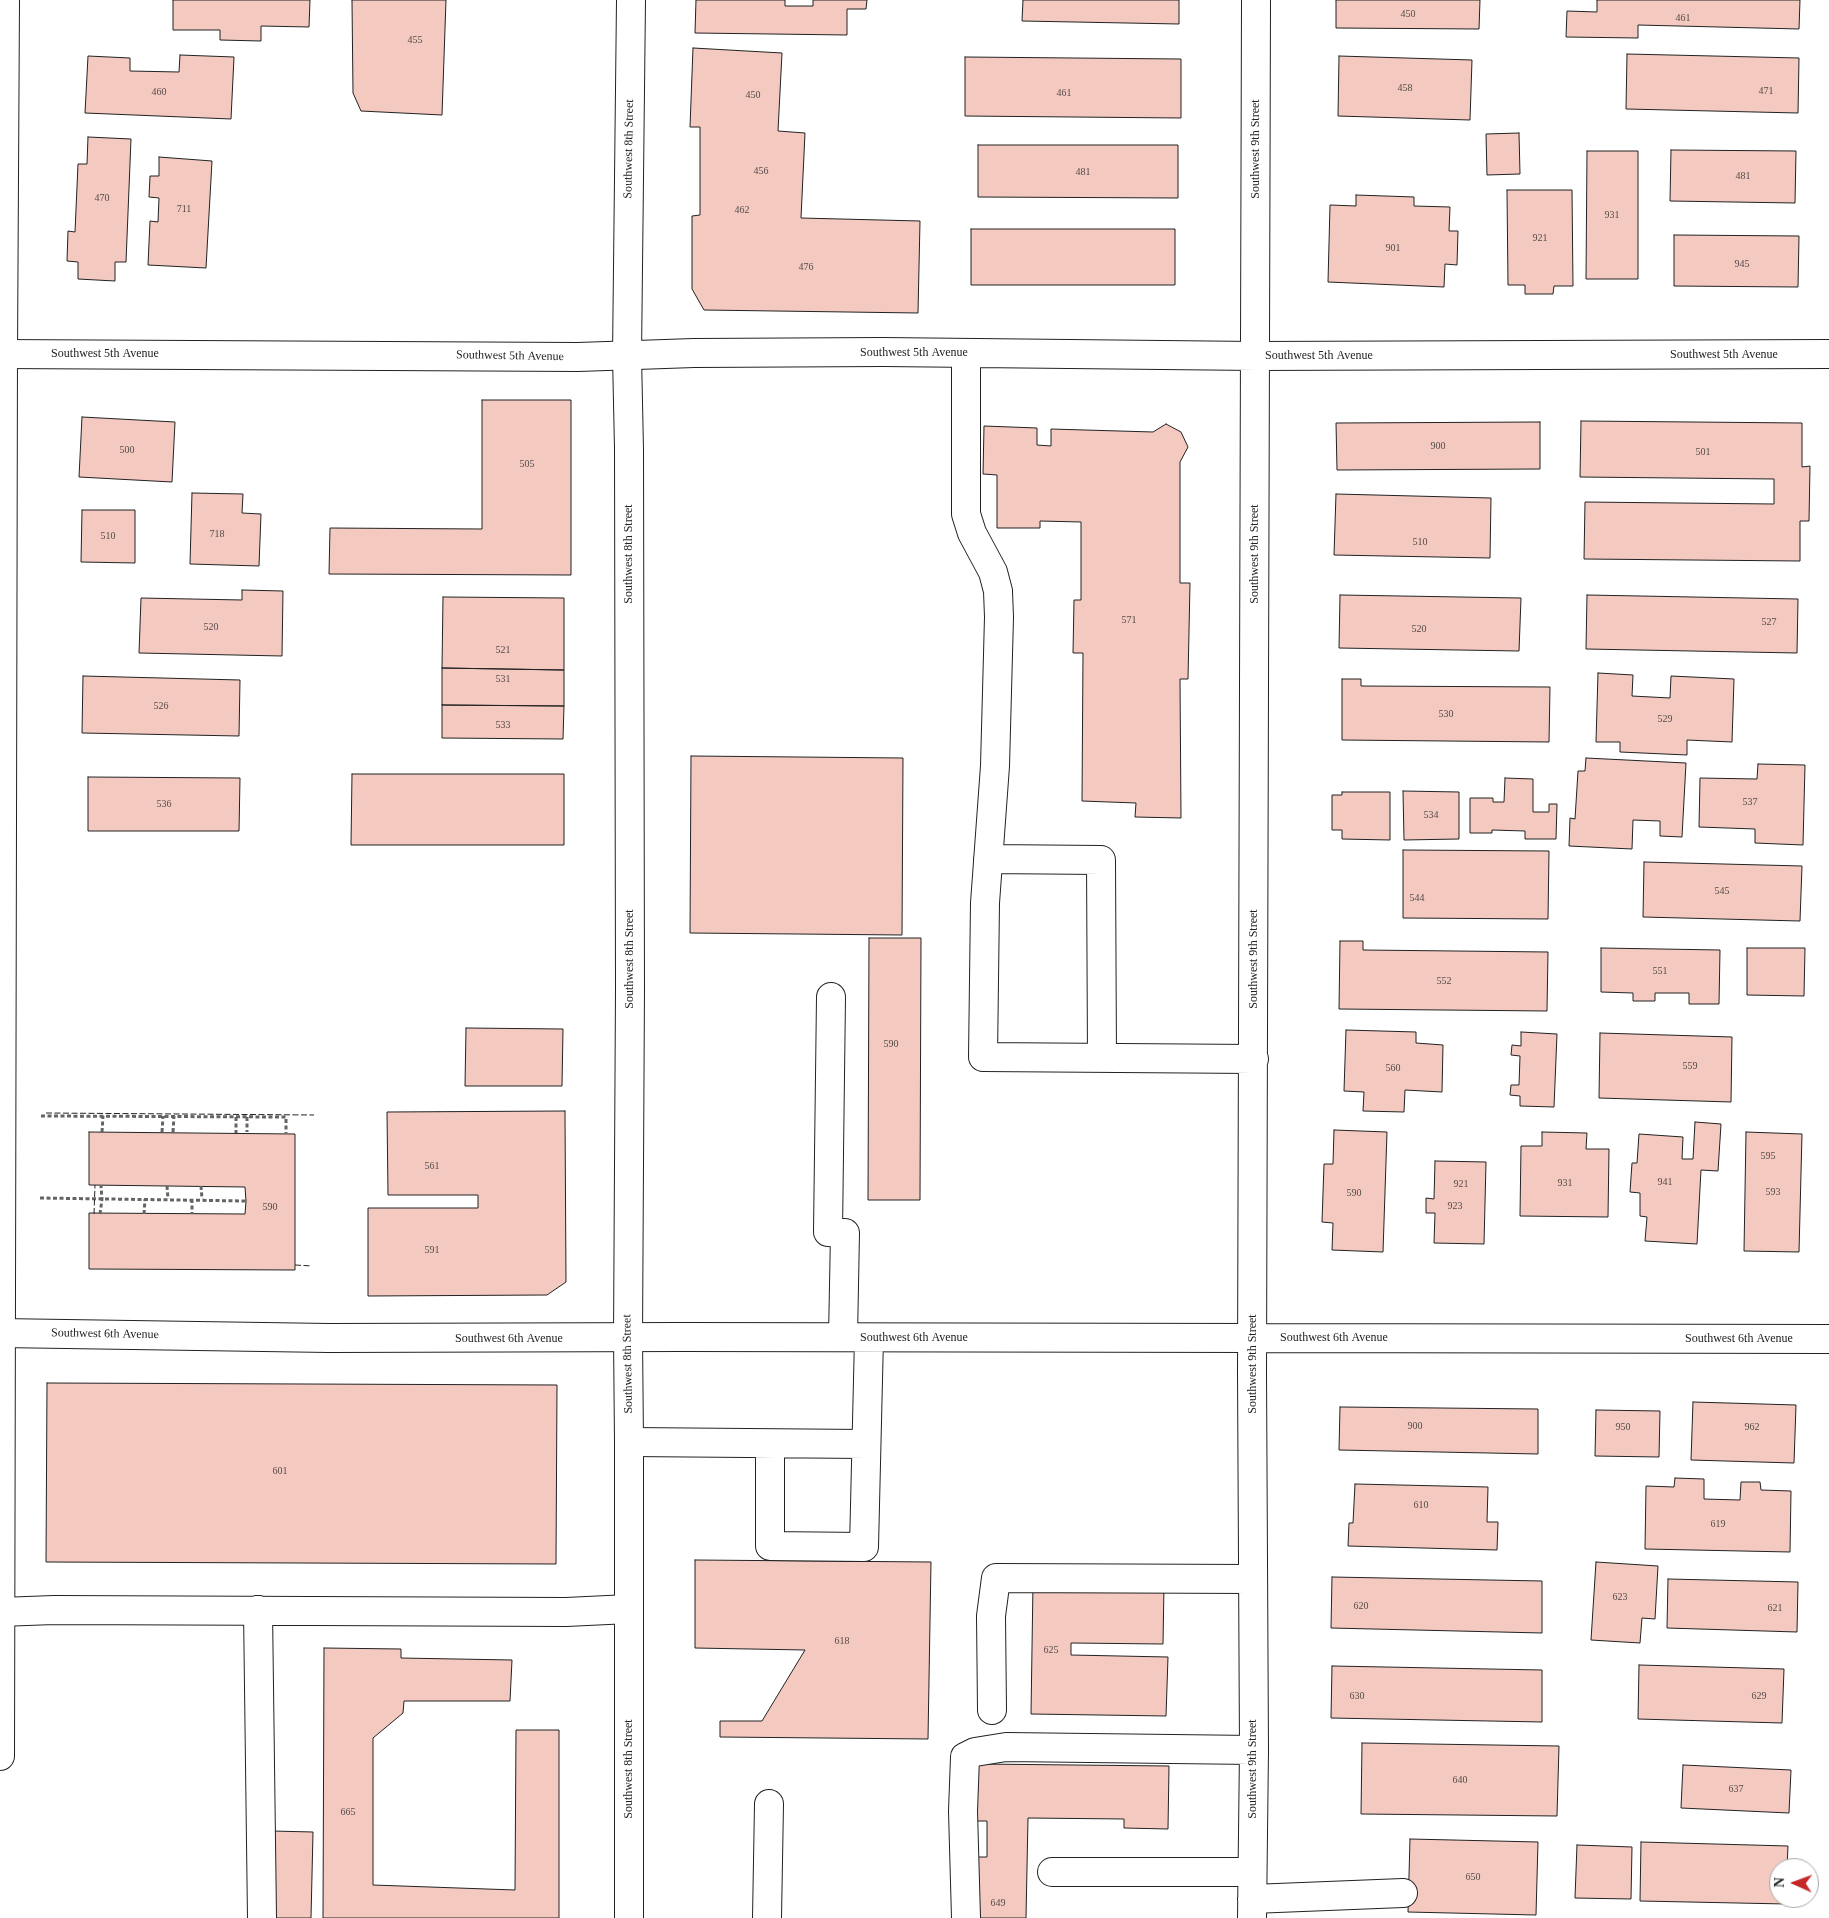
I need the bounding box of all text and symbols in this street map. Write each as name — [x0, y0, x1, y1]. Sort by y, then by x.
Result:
house number: 450 — [1400, 8, 1416, 20]
house number: 461 — [1676, 12, 1690, 24]
house number: 455 — [408, 34, 422, 46]
house number: 458 — [1398, 82, 1412, 94]
house number: 471 — [1758, 85, 1774, 97]
house number: 460 — [152, 86, 166, 98]
house number: 461 — [1056, 87, 1072, 99]
house number: 450 — [746, 89, 760, 101]
street label: Southwest 8th Street — [621, 99, 637, 199]
street label: Southwest 9th Street — [1249, 99, 1263, 199]
house number: 456 — [754, 165, 768, 177]
house number: 481 — [1076, 166, 1090, 178]
house number: 481 — [1736, 170, 1750, 182]
house number: 470 — [94, 192, 110, 204]
house number: 711 — [177, 203, 191, 215]
house number: 462 — [734, 204, 750, 216]
house number: 931 — [1604, 209, 1620, 221]
house number: 921 — [1532, 232, 1548, 244]
house number: 901 — [1386, 242, 1400, 254]
house number: 945 — [1734, 258, 1750, 270]
house number: 476 — [798, 261, 814, 273]
street label: Southwest 5th Avenue — [860, 346, 968, 360]
street label: Southwest 5th Avenue — [51, 347, 159, 361]
street label: Southwest 5th Avenue — [456, 348, 564, 364]
street label: Southwest 5th Avenue — [1670, 348, 1778, 362]
street label: Southwest 5th Avenue — [1265, 349, 1373, 363]
house number: 900 — [1430, 440, 1446, 452]
house number: 500 — [120, 444, 134, 456]
house number: 501 — [1696, 446, 1710, 458]
house number: 505 — [520, 458, 534, 470]
street label: Southwest 8th Street — [622, 504, 636, 604]
street label: Southwest 9th Street — [1248, 504, 1262, 604]
house number: 718 — [210, 528, 224, 540]
house number: 510 — [100, 530, 116, 542]
house number: 510 — [1412, 536, 1428, 548]
house number: 571 — [1122, 614, 1136, 626]
house number: 527 — [1762, 616, 1776, 628]
house number: 520 — [204, 621, 218, 633]
house number: 520 — [1412, 623, 1426, 635]
house number: 521 — [496, 644, 510, 656]
house number: 531 — [496, 673, 510, 685]
house number: 526 — [154, 700, 168, 712]
house number: 530 — [1438, 708, 1454, 720]
house number: 529 — [1658, 713, 1672, 725]
house number: 533 — [496, 719, 510, 731]
house number: 537 — [1742, 796, 1758, 808]
house number: 536 — [156, 798, 172, 810]
house number: 534 — [1424, 809, 1438, 821]
house number: 545 — [1714, 885, 1730, 897]
house number: 544 — [1410, 892, 1424, 904]
street label: Southwest 8th Street — [623, 909, 637, 1009]
street label: Southwest 9th Street — [1247, 909, 1261, 1009]
house number: 551 — [1652, 965, 1668, 977]
house number: 552 — [1436, 975, 1452, 987]
house number: 590 — [884, 1038, 898, 1050]
house number: 559 — [1682, 1060, 1698, 1072]
house number: 560 — [1386, 1062, 1400, 1074]
house number: 595 — [1760, 1150, 1776, 1162]
house number: 561 — [424, 1160, 440, 1172]
house number: 941 — [1658, 1176, 1672, 1188]
house number: 931 — [1558, 1177, 1572, 1189]
house number: 921 — [1454, 1178, 1468, 1190]
house number: 593 — [1766, 1186, 1780, 1198]
house number: 590 — [1346, 1187, 1362, 1199]
house number: 923 — [1448, 1200, 1462, 1212]
house number: 590 — [262, 1201, 278, 1213]
house number: 591 — [424, 1244, 440, 1256]
street label: Southwest 8th Street — [620, 1314, 636, 1414]
street label: Southwest 9th Street — [1246, 1314, 1260, 1414]
street label: Southwest 6th Avenue — [51, 1326, 159, 1342]
street label: Southwest 6th Avenue — [860, 1331, 968, 1345]
street label: Southwest 6th Avenue — [1280, 1331, 1388, 1345]
street label: Southwest 6th Avenue — [455, 1332, 563, 1346]
street label: Southwest 6th Avenue — [1685, 1332, 1793, 1346]
house number: 900 — [1408, 1420, 1422, 1432]
house number: 950 — [1616, 1421, 1630, 1433]
house number: 962 — [1744, 1421, 1760, 1433]
house number: 601 — [272, 1465, 288, 1477]
house number: 610 — [1414, 1499, 1428, 1511]
house number: 619 — [1710, 1518, 1726, 1530]
house number: 623 — [1612, 1591, 1628, 1603]
house number: 620 — [1354, 1600, 1368, 1612]
house number: 621 — [1768, 1602, 1782, 1614]
house number: 618 — [834, 1635, 850, 1647]
house number: 625 — [1044, 1644, 1058, 1656]
house number: 630 — [1350, 1690, 1364, 1702]
house number: 629 — [1752, 1690, 1766, 1702]
street label: Southwest 8th Street — [622, 1719, 636, 1819]
street label: Southwest 9th Street — [1246, 1719, 1260, 1819]
house number: 640 — [1452, 1774, 1468, 1786]
house number: 637 — [1728, 1783, 1744, 1795]
house number: 665 — [340, 1806, 356, 1818]
north arrow — [1769, 1858, 1819, 1908]
house number: 650 — [1466, 1871, 1480, 1883]
text: N — [1772, 1877, 1787, 1888]
house number: 649 — [990, 1897, 1006, 1909]

